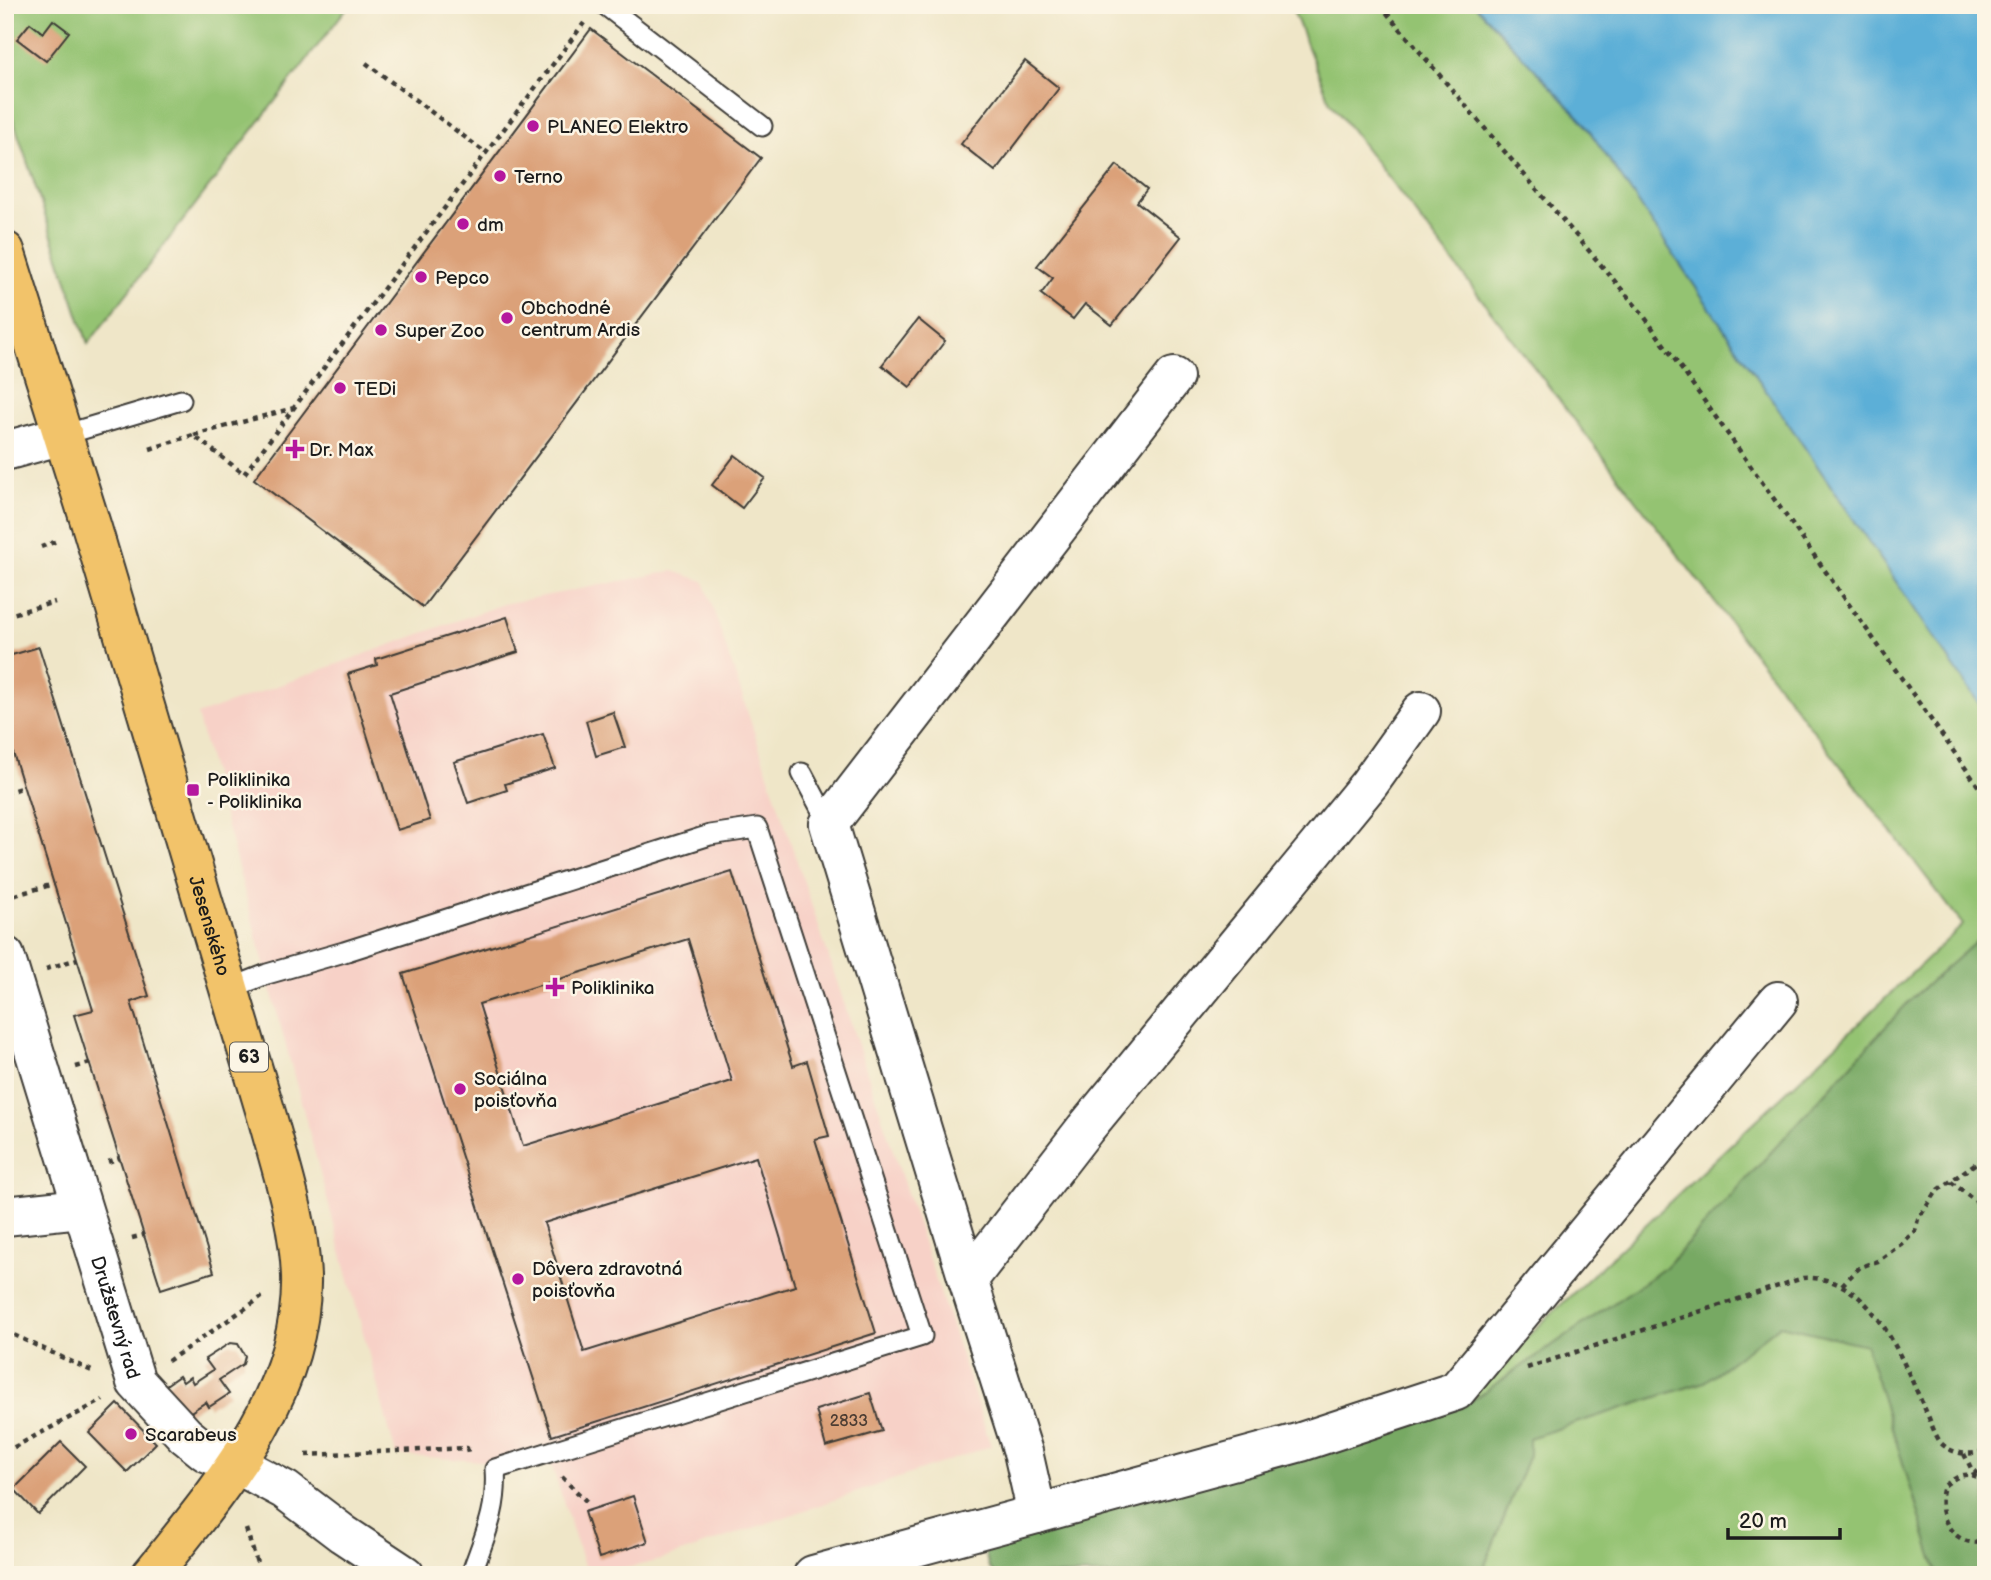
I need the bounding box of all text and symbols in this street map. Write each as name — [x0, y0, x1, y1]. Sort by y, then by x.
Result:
place label: PLANEO Elektro — [547, 116, 689, 139]
marker: PLANEO Elektro — [525, 118, 541, 134]
place label: Terno — [514, 166, 563, 189]
marker: Terno — [492, 168, 508, 184]
place label: dm — [477, 214, 504, 237]
marker: dm — [455, 216, 471, 232]
place label: Pepco — [435, 267, 489, 290]
marker: Pepco — [413, 269, 429, 285]
place label: Obchodné centrum Ardis — [521, 297, 640, 342]
marker: Obchodné centrum Ardis — [499, 310, 515, 326]
place label: Super Zoo — [395, 320, 485, 343]
marker: Super Zoo — [373, 322, 389, 338]
place label: TEDi — [354, 378, 396, 401]
marker: TEDi — [332, 380, 348, 396]
place label: Dr. Max — [309, 439, 374, 462]
marker: Dr. Max — [287, 441, 303, 457]
place label: Poliklinika - Poliklinika — [207, 769, 302, 814]
marker: Poliklinika - Poliklinika — [185, 782, 201, 798]
street label: Jesenského — [183, 873, 234, 979]
marker: Poliklinika — [545, 977, 565, 997]
place label: Poliklinika — [571, 977, 655, 1000]
road number: 63 — [230, 1042, 268, 1072]
place label: Sociálna poisťovňa — [474, 1068, 557, 1113]
marker: Sociálna poisťovňa — [452, 1081, 468, 1097]
street label: Družstevný rad — [85, 1254, 144, 1382]
place label: Dôvera zdravotná poisťovňa — [532, 1258, 682, 1303]
marker: Dôvera zdravotná poisťovňa — [510, 1271, 526, 1287]
house number: 2833 — [830, 1412, 868, 1431]
place label: Scarabeus — [145, 1424, 237, 1447]
marker: Scarabeus — [123, 1426, 139, 1442]
scale bar — [1728, 1496, 1840, 1540]
text: 20 m — [1739, 1509, 1787, 1534]

